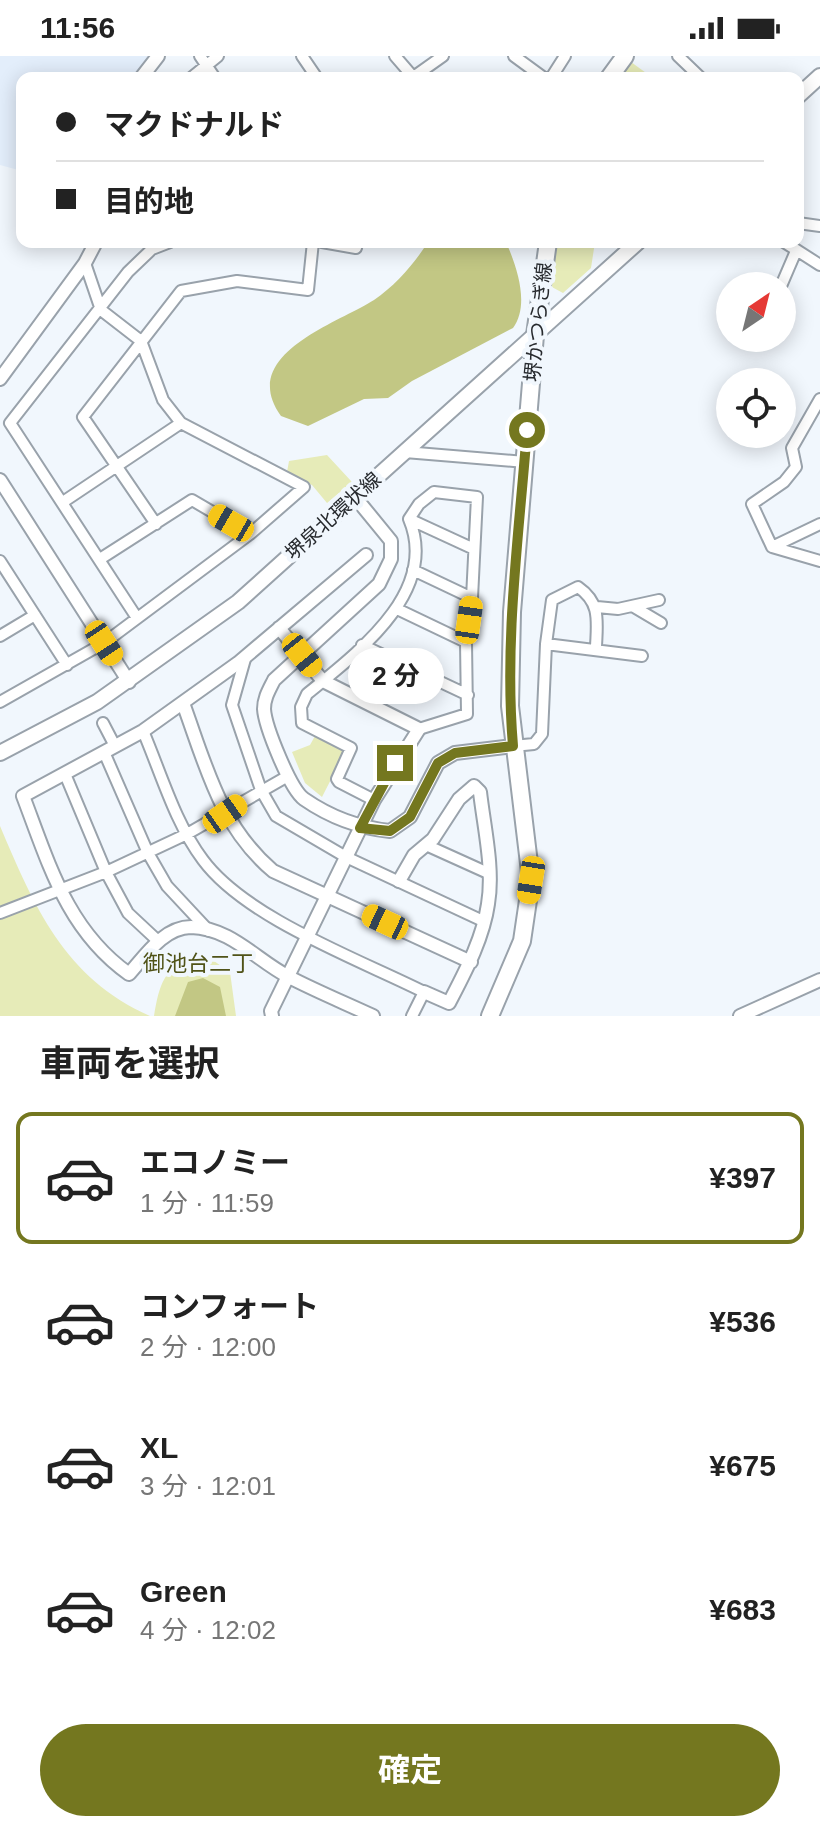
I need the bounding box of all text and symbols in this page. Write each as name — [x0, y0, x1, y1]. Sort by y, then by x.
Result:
text: 11:56 — [40, 11, 115, 44]
text: マクドナルド — [104, 108, 284, 141]
text: 目的地 — [104, 185, 194, 218]
street label: 堺かつらぎ線 — [521, 261, 555, 383]
north arrow — [716, 272, 796, 352]
map controls — [716, 272, 796, 448]
button: locate — [716, 368, 796, 448]
route start — [509, 412, 545, 448]
street label: 堺泉北環状線 — [281, 468, 385, 564]
car — [204, 501, 258, 545]
car — [454, 595, 484, 645]
car — [81, 616, 127, 670]
car — [278, 629, 326, 681]
callout: 2 分 — [347, 647, 443, 703]
text: 2 分 — [372, 661, 420, 691]
route end — [377, 745, 413, 781]
car — [198, 790, 252, 838]
car — [515, 854, 547, 906]
car — [358, 901, 412, 943]
district label: 御池台二丁 — [143, 951, 253, 976]
text: 車両を選択 — [40, 1043, 220, 1084]
icon: car — [44, 1142, 116, 1214]
text: エコノミー — [140, 1146, 290, 1179]
text: ¥397 — [709, 1161, 776, 1194]
text: 1 分 · 11:59 — [140, 1188, 274, 1218]
icon: car — [44, 1286, 116, 1358]
text: コンフォート — [140, 1290, 319, 1323]
text: ¥536 — [709, 1305, 776, 1338]
text: 2 分 · 12:00 — [140, 1332, 276, 1362]
icon: car — [44, 1430, 116, 1502]
text: XL — [140, 1431, 178, 1464]
text: ¥675 — [709, 1449, 776, 1482]
text: 3 分 · 12:01 — [140, 1471, 276, 1501]
icon: car — [44, 1574, 116, 1646]
text: Green — [140, 1575, 227, 1608]
text: ¥683 — [709, 1593, 776, 1626]
text: 4 分 · 12:02 — [140, 1615, 276, 1645]
button: 確定 — [40, 1724, 780, 1816]

